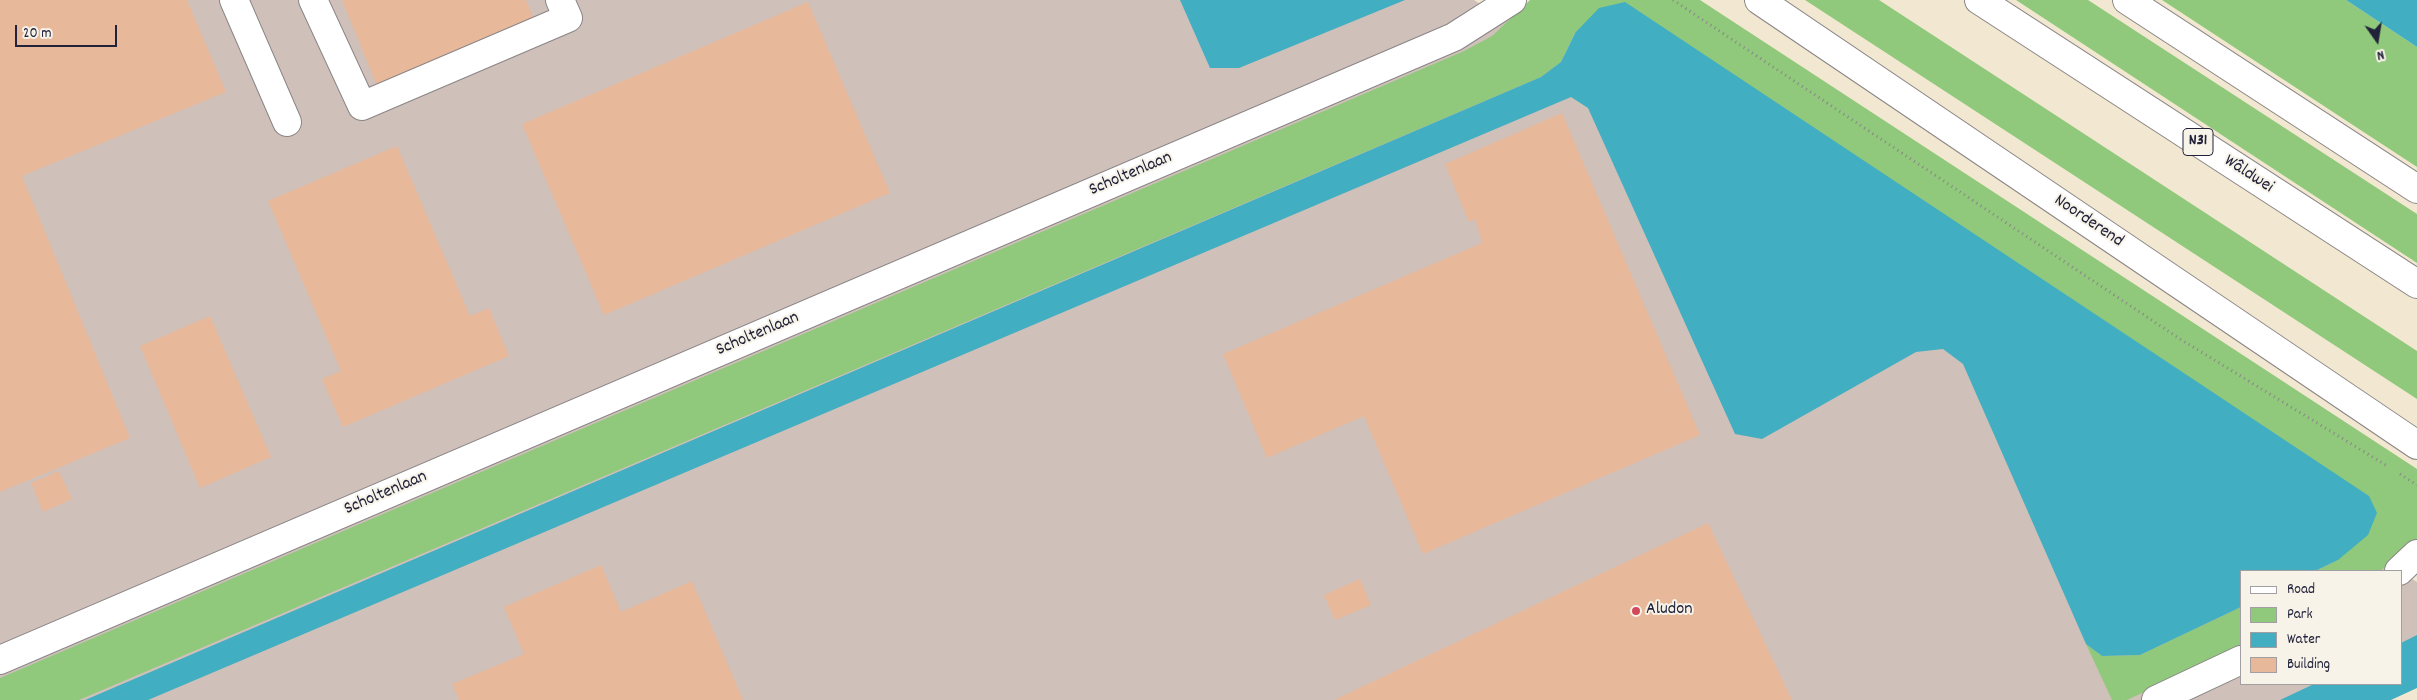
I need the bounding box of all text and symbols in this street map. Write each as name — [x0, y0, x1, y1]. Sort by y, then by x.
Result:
scale bar — [18, 15, 120, 47]
north arrow — [2352, 15, 2402, 65]
text: 20 m — [23, 23, 51, 45]
text: N — [2375, 44, 2386, 65]
road number: N31 — [2183, 128, 2213, 156]
street label: Scholtenlaan — [1086, 148, 1176, 202]
street label: Wâldwei — [2219, 151, 2277, 199]
street label: Noorderend — [2049, 191, 2127, 253]
street label: Scholtenlaan — [713, 308, 803, 362]
street label: Scholtenlaan — [341, 467, 431, 521]
legend — [2240, 570, 2402, 685]
text: Road — [2287, 579, 2315, 601]
place label: Aludon — [1646, 600, 1693, 622]
text: Park — [2287, 604, 2313, 626]
marker: Aludon — [1630, 605, 1642, 617]
text: Water — [2287, 629, 2320, 651]
text: Building — [2287, 654, 2330, 676]

